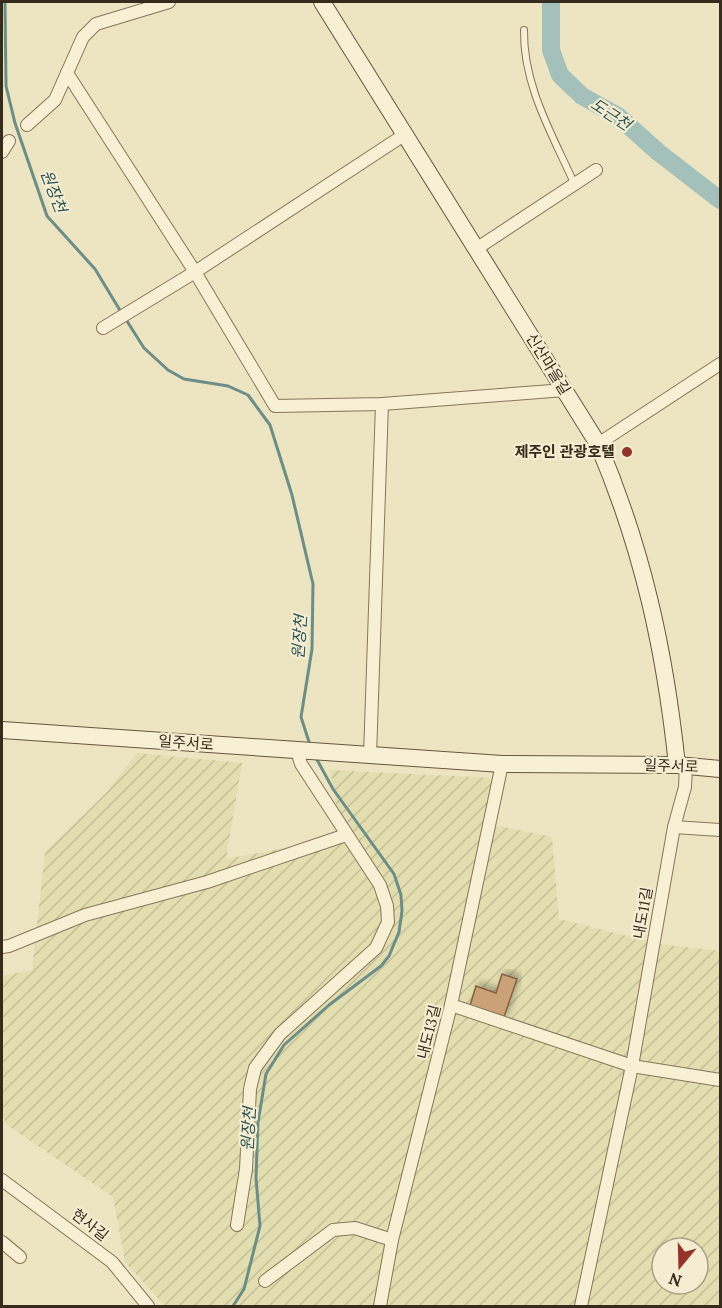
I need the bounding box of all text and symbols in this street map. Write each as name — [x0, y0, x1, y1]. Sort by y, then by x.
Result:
water label: 도근천 — [587, 94, 637, 136]
water label: 원장천 — [37, 167, 72, 217]
street label: 신산마을길 — [522, 329, 575, 398]
place label: 제주인 관광호텔 — [514, 442, 615, 461]
marker: 제주인 관광호텔 — [620, 445, 634, 459]
water label: 원장천 — [287, 612, 311, 660]
street label: 일주서로 — [158, 731, 214, 754]
street label: 일주서로 — [643, 755, 699, 776]
street label: 내도11길 — [629, 885, 656, 940]
street label: 내도13길 — [413, 1003, 444, 1061]
water label: 원장천 — [237, 1104, 259, 1152]
street label: 현사길 — [68, 1204, 112, 1245]
north arrow — [650, 1236, 710, 1296]
text: N — [666, 1269, 684, 1292]

